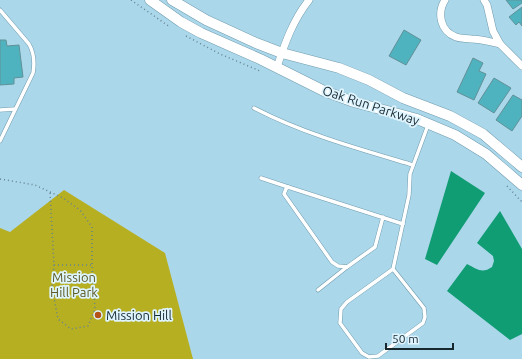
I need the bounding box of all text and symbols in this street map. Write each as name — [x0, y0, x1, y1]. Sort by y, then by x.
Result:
street label: Oak Run Parkway — [321, 83, 421, 127]
park label: Mission Hill Park — [50, 270, 98, 299]
place label: Mission Hill — [106, 308, 173, 322]
marker: Mission Hill — [93, 310, 103, 320]
scale bar — [386, 325, 453, 351]
text: 50 m — [392, 332, 419, 345]

